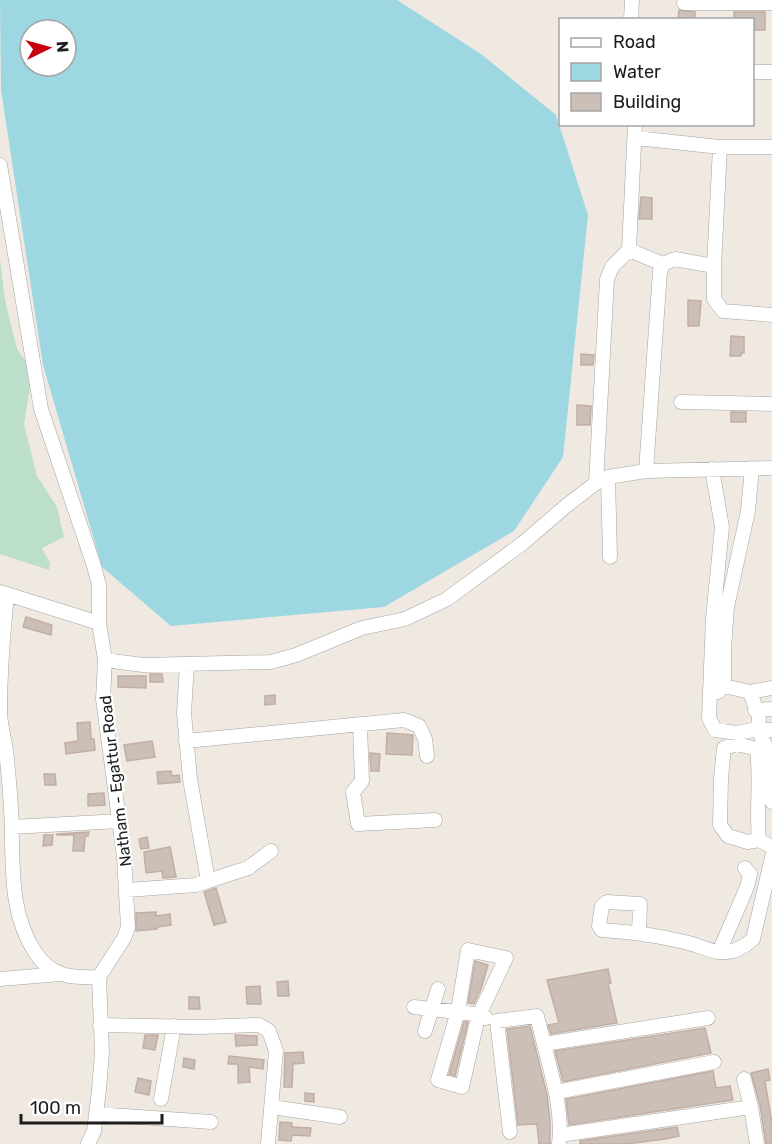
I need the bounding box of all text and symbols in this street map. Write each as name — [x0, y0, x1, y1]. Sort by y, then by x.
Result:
north arrow — [18, 18, 78, 78]
legend — [559, 18, 754, 126]
text: Road — [613, 31, 656, 53]
text: N — [52, 40, 72, 53]
text: Water — [613, 61, 661, 83]
text: Building — [613, 91, 681, 113]
street label: Natham - Egattur Road — [96, 694, 135, 868]
scale bar — [21, 1087, 162, 1125]
text: 100 m — [30, 1097, 81, 1119]

